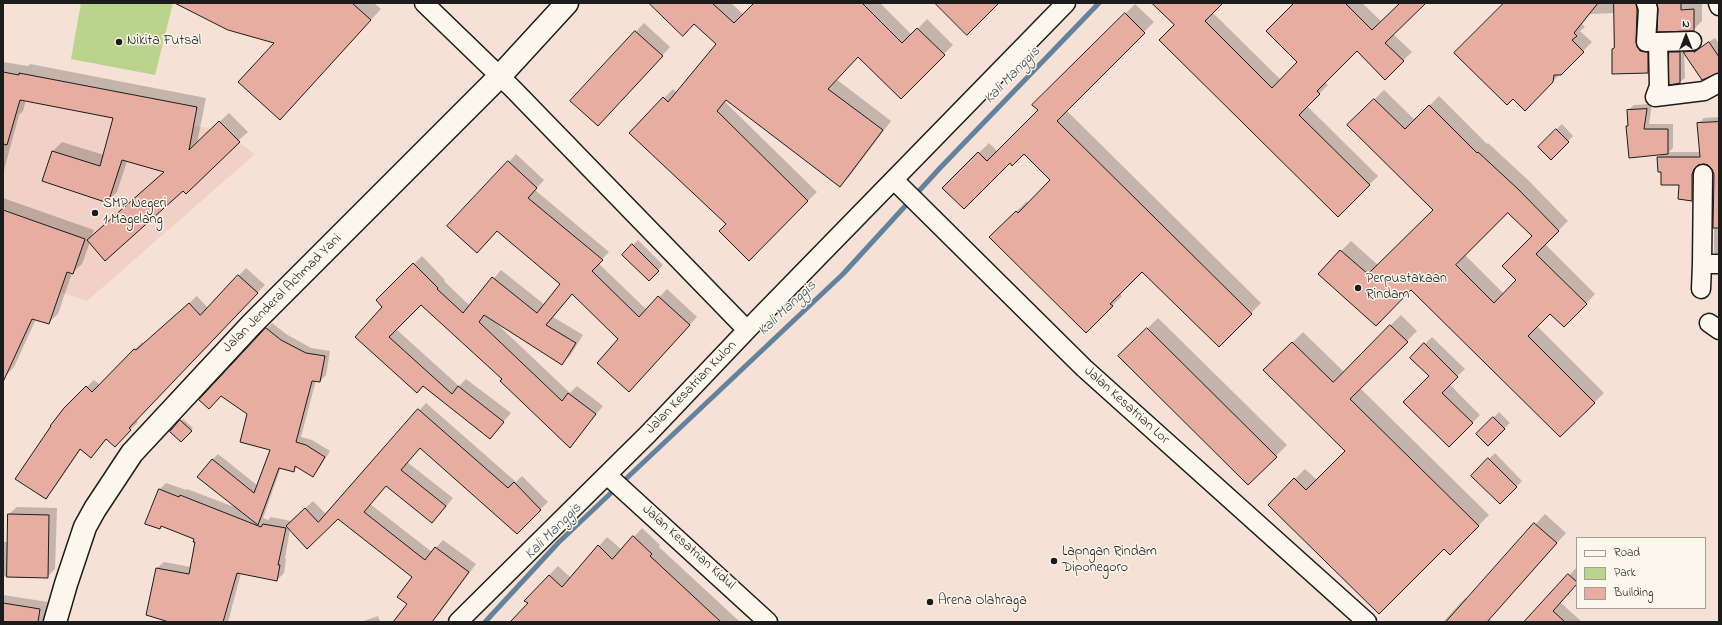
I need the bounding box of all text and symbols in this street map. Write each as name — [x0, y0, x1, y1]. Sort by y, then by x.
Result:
north arrow — [1666, 16, 1706, 56]
text: N — [1682, 16, 1690, 32]
place label: Nikita Futsal — [127, 34, 201, 50]
marker: Nikita Futsal — [114, 37, 124, 47]
water label: Kali Manggis — [981, 44, 1045, 108]
place label: SMP Negeri 1 Magelang — [103, 197, 166, 230]
marker: SMP Negeri 1 Magelang — [90, 208, 100, 218]
street label: Jalan Jenderal Achmad Yani — [220, 231, 346, 357]
place label: Perpustakaan Rindam — [1366, 272, 1447, 304]
water label: Kali Manggis — [755, 278, 821, 340]
marker: Perpustakaan Rindam — [1353, 283, 1363, 293]
street label: Jalan Kesatrian Kulon — [643, 338, 741, 438]
street label: Jalan Kesatrian Lor — [1080, 363, 1172, 449]
water label: Kali Manggis — [522, 500, 586, 564]
street label: Jalan Kesatrian Kidul — [638, 502, 738, 594]
legend — [1576, 537, 1706, 609]
text: Road — [1614, 544, 1640, 562]
place label: Lapngan Rindam Diponegoro — [1062, 545, 1157, 578]
marker: Lapngan Rindam Diponegoro — [1049, 556, 1059, 566]
text: Park — [1614, 564, 1636, 582]
text: Building — [1614, 584, 1653, 602]
place label: Arena Olahraga — [938, 594, 1027, 610]
marker: Arena Olahraga — [925, 597, 935, 607]

